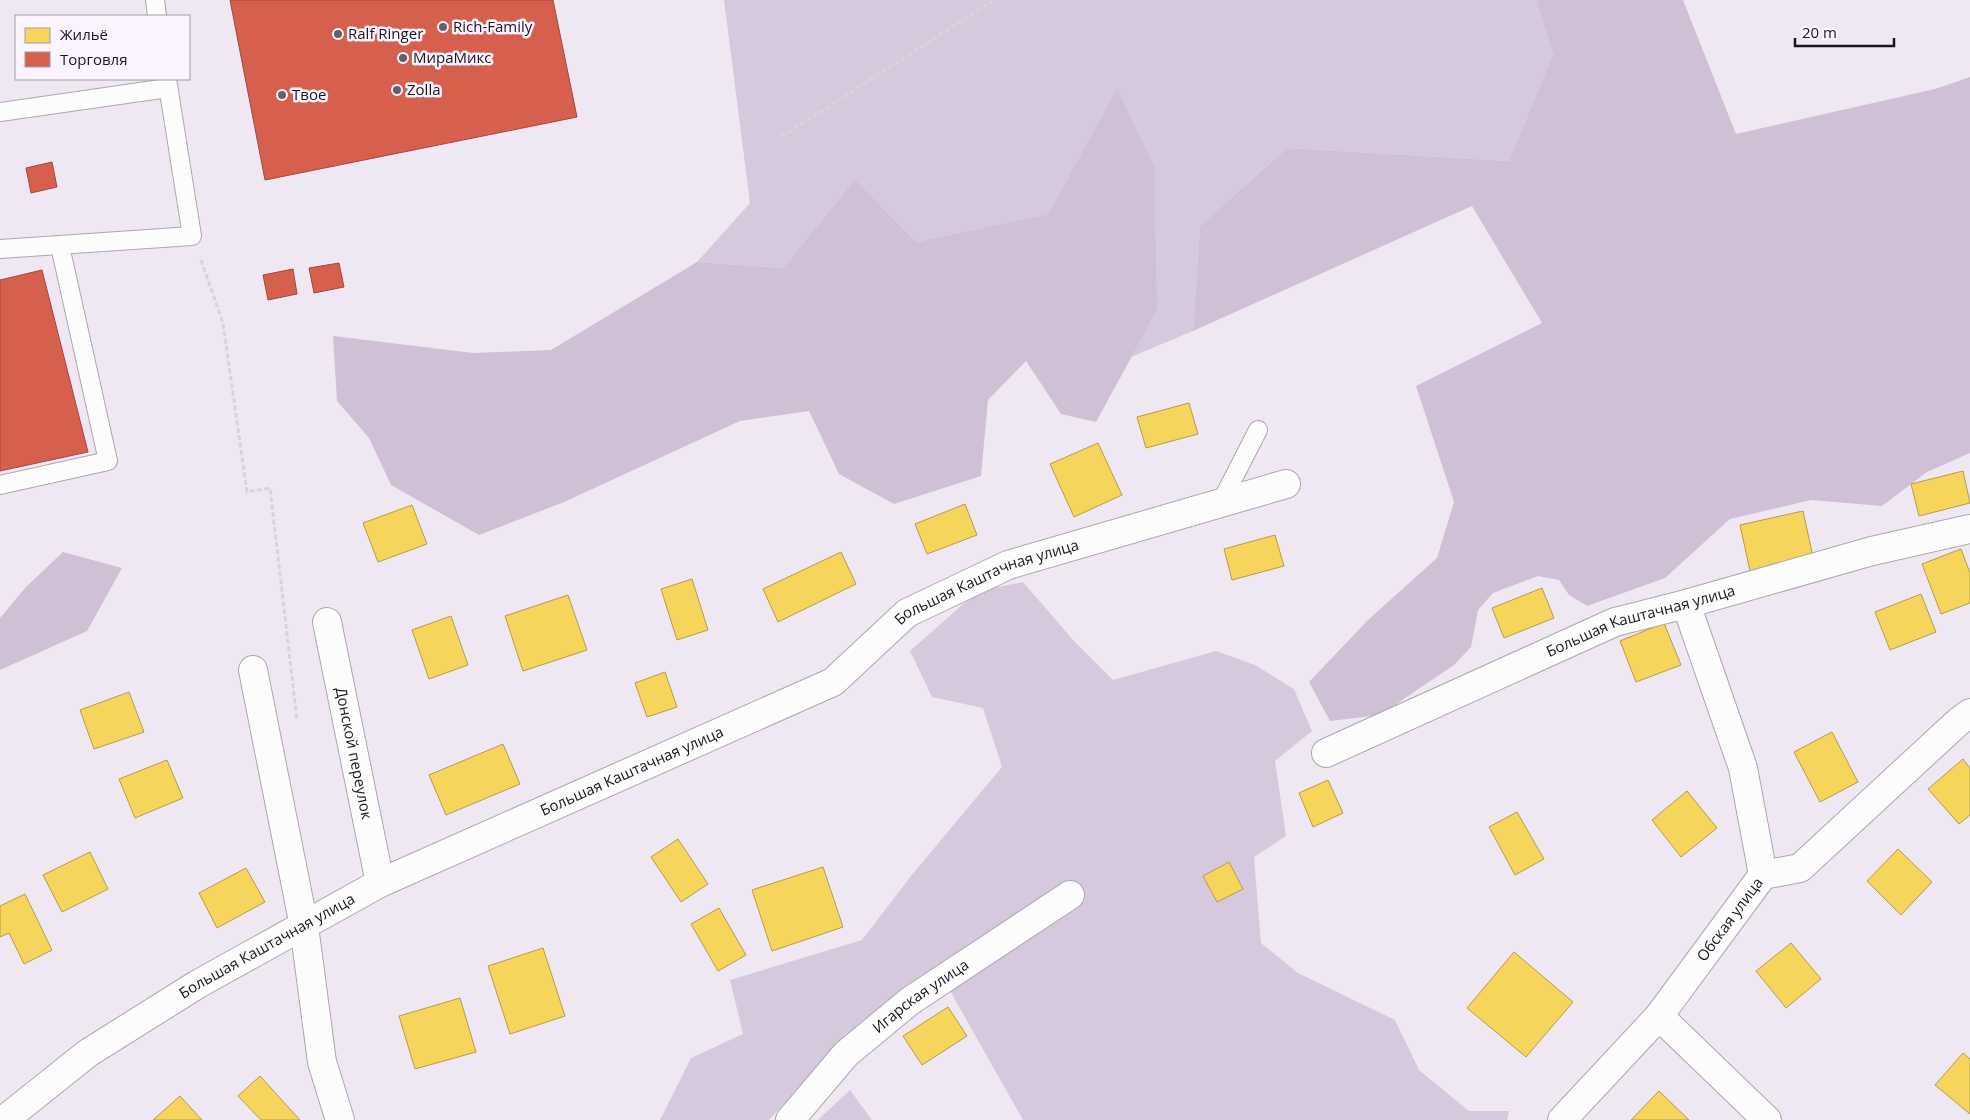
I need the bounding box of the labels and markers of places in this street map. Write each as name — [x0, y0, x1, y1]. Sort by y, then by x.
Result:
place label: Rich-Family — [453, 16, 533, 36]
marker: Rich-Family — [437, 21, 449, 33]
place label: Ralf Ringer — [348, 23, 423, 43]
marker: Ralf Ringer — [332, 28, 344, 40]
place label: МираМикс — [413, 47, 492, 67]
marker: МираМикс — [397, 52, 409, 64]
place label: Zolla — [407, 79, 441, 99]
place label: Твое — [292, 84, 326, 104]
marker: Zolla — [391, 84, 403, 96]
marker: Твое — [276, 89, 288, 101]

